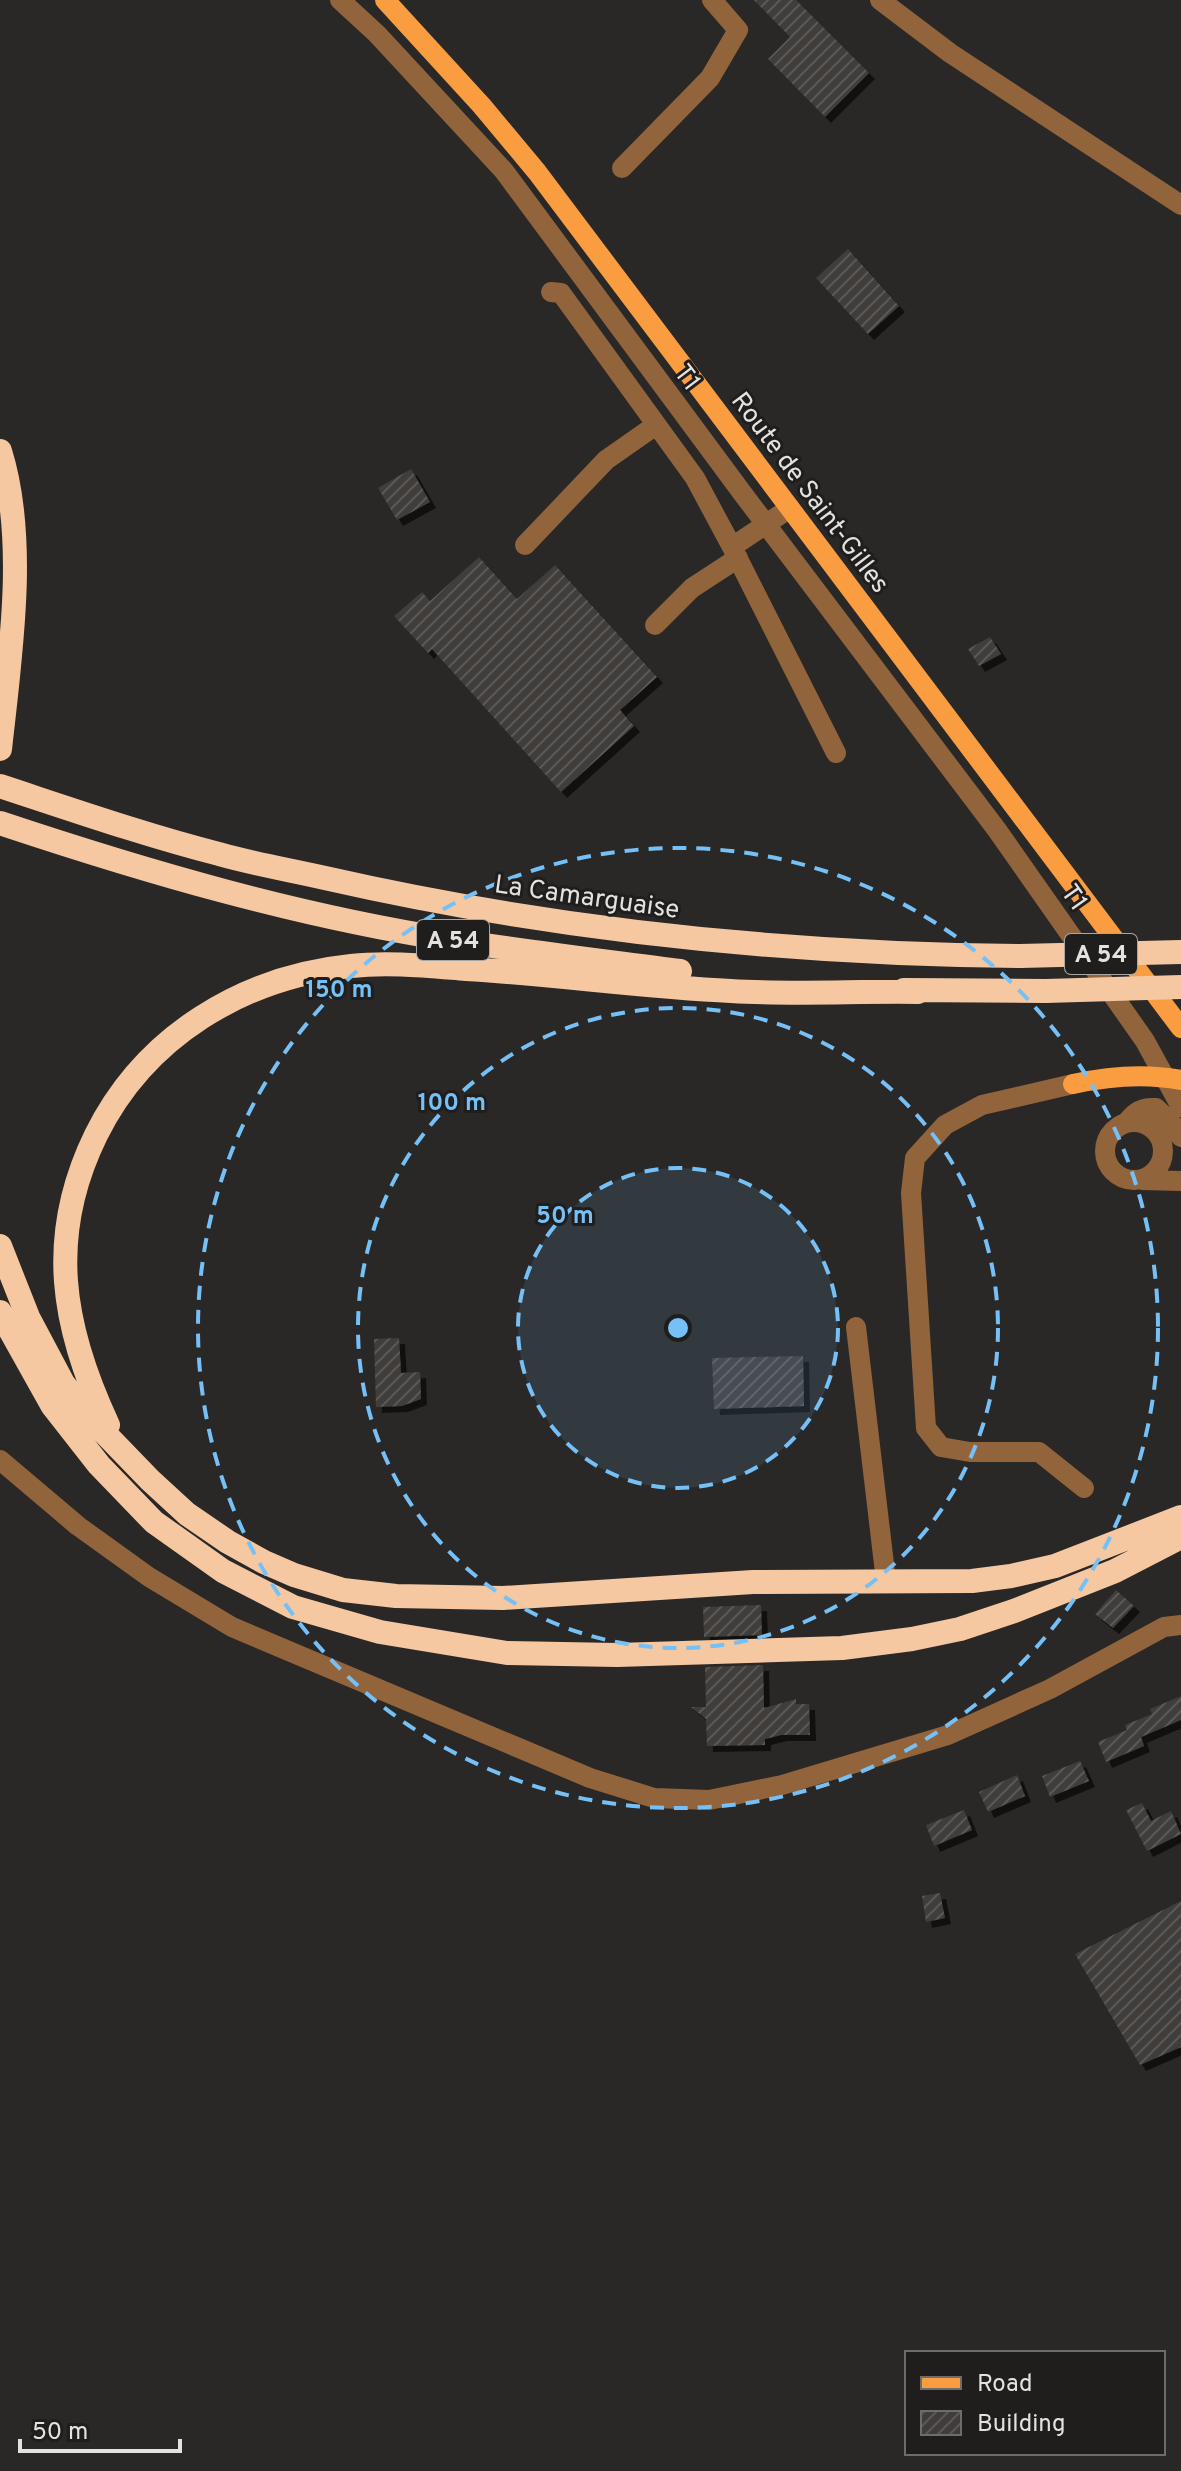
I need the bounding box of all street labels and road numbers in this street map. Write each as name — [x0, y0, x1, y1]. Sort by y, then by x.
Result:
street label: T1 — [665, 358, 707, 399]
street label: Route de Saint-Gilles — [723, 386, 895, 601]
street label: La Camarguaise — [492, 869, 681, 928]
street label: T1 — [1052, 879, 1094, 918]
road number: A 54 — [417, 920, 489, 960]
road number: A 54 — [1065, 934, 1137, 974]

